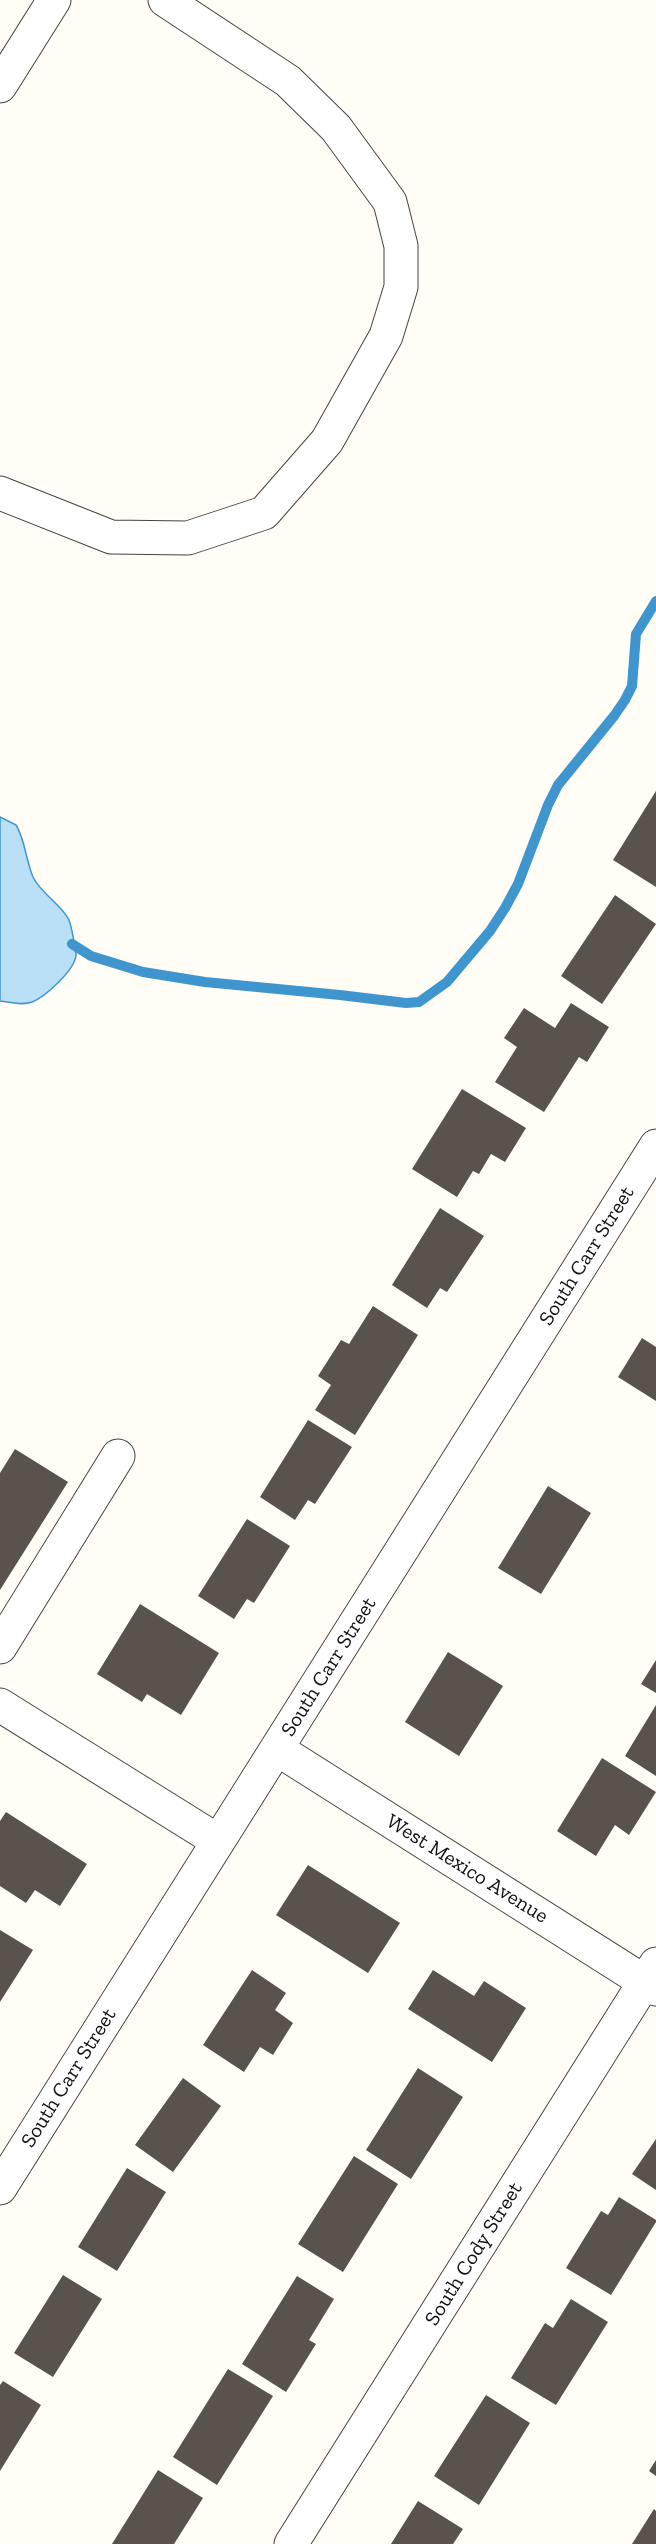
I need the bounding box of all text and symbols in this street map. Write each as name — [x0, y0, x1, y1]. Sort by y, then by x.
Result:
street label: South Carr Street — [534, 1182, 640, 1330]
street label: South Carr Street — [276, 1593, 382, 1741]
street label: West Mexico Avenue — [381, 1809, 553, 1929]
street label: South Carr Street — [16, 2004, 122, 2152]
street label: South Cody Street — [420, 2178, 528, 2330]

